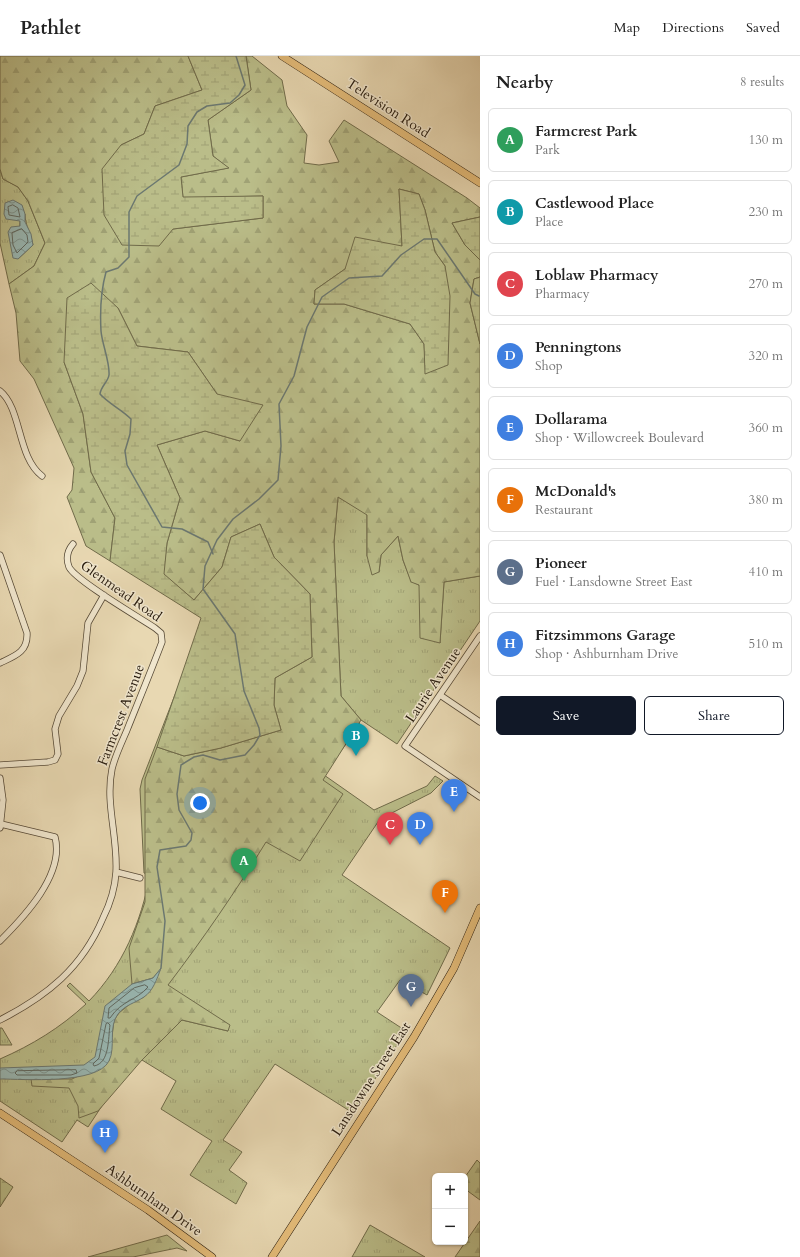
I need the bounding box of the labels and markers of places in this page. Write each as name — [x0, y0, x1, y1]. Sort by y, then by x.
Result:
pin: B — [343, 723, 369, 756]
pin: E — [441, 779, 467, 812]
pin: C — [377, 812, 403, 845]
pin: D — [407, 812, 433, 845]
pin: A — [231, 848, 257, 881]
pin: F — [432, 880, 458, 913]
pin: G — [398, 974, 424, 1007]
pin: H — [92, 1120, 118, 1153]

